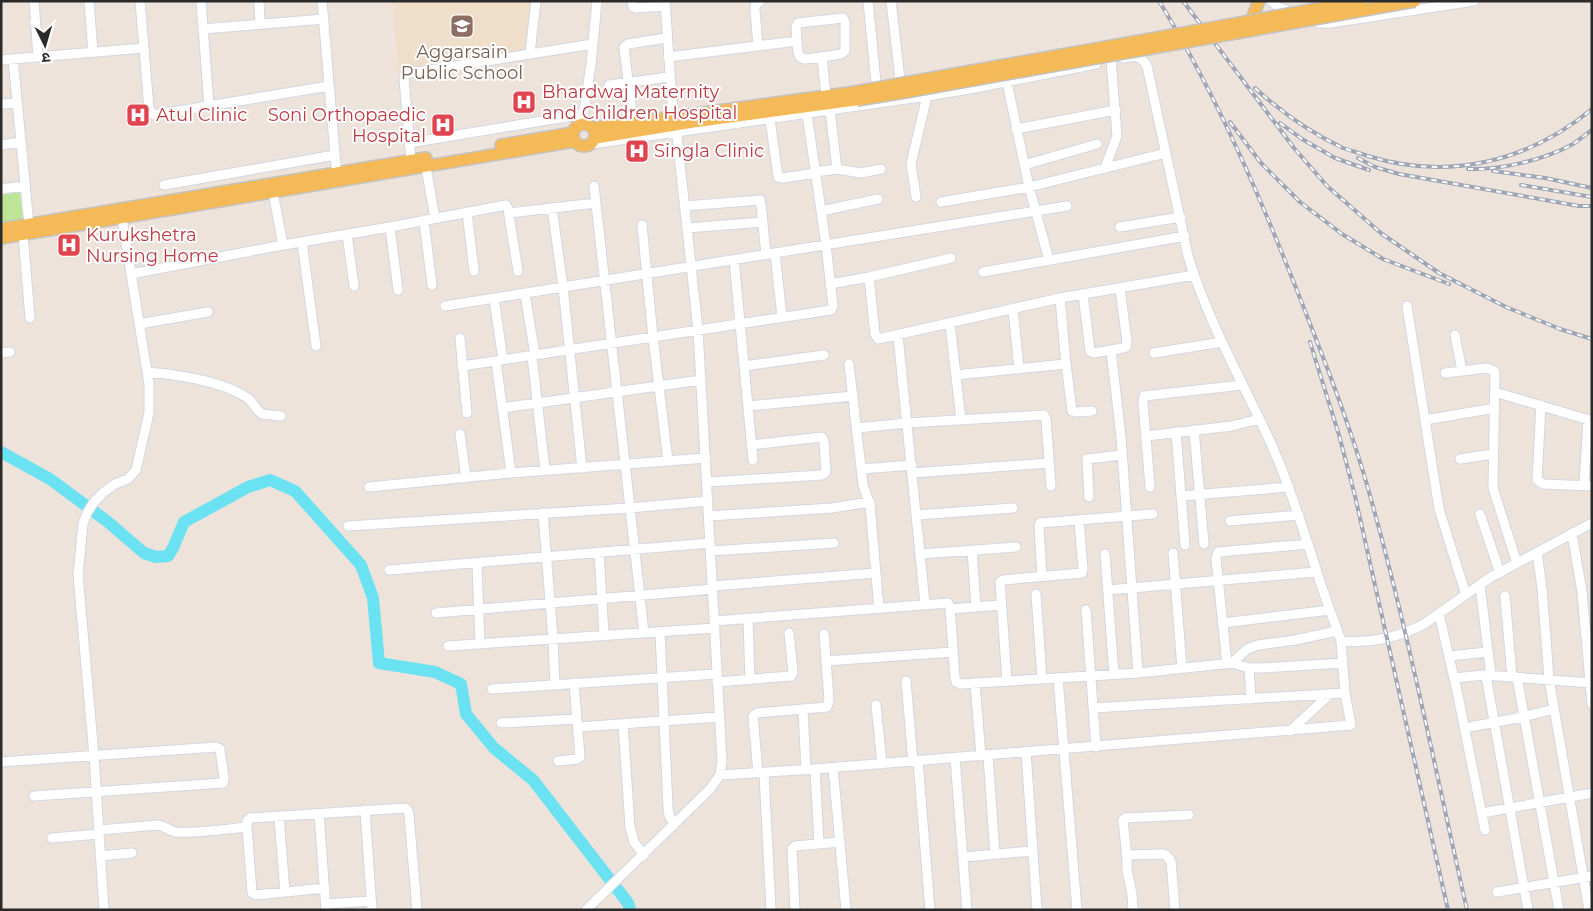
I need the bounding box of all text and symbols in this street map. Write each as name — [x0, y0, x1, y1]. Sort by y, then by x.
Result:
school or university icon: Aggarsain Public School — [449, 13, 475, 39]
north arrow — [20, 20, 70, 70]
place label: Aggarsain Public School — [401, 41, 523, 84]
text: उ — [40, 49, 51, 67]
place label: Bhardwaj Maternity and Children Hospital — [542, 81, 737, 124]
hospital icon: Bhardwaj Maternity and Children Hospital — [511, 89, 537, 115]
hospital icon: Atul Clinic — [125, 102, 151, 128]
place label: Atul Clinic — [156, 104, 247, 126]
place label: Soni Orthopaedic Hospital — [268, 104, 426, 147]
hospital icon: Soni Orthopaedic Hospital — [430, 112, 456, 138]
hospital icon: Singla Clinic — [624, 138, 650, 164]
place label: Singla Clinic — [654, 140, 764, 162]
place label: Kurukshetra Nursing Home — [86, 224, 219, 267]
hospital icon: Kurukshetra Nursing Home — [56, 232, 82, 258]

